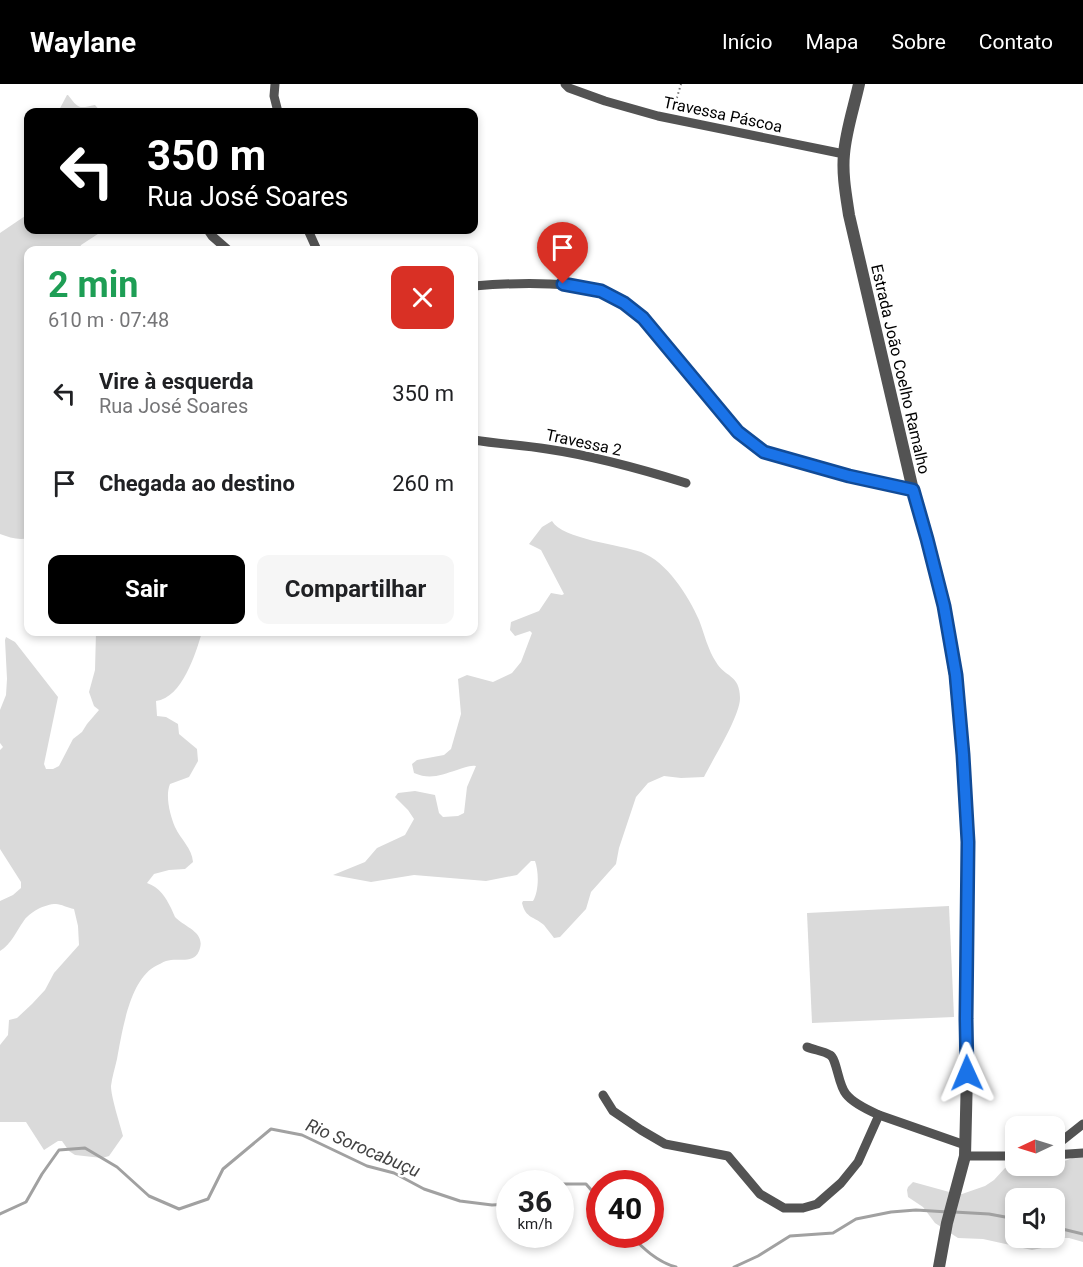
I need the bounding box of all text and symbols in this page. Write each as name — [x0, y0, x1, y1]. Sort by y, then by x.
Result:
text: Waylane — [30, 26, 136, 59]
text: Início — [722, 30, 773, 54]
text: Mapa — [806, 30, 859, 54]
text: Sobre — [892, 30, 946, 54]
text: Contato — [979, 30, 1053, 54]
street label: Travessa Páscoa — [662, 93, 784, 136]
text: 350 m — [147, 131, 266, 180]
icon: left — [48, 132, 126, 210]
text: Rua José Soares — [147, 181, 348, 213]
pin — [537, 222, 588, 284]
icon: arrive — [546, 231, 579, 264]
street label: Estrada João Coelho Ramalho — [867, 262, 934, 476]
text: 2 min — [48, 264, 139, 306]
button: close — [391, 266, 454, 329]
text: 610 m · 07:48 — [48, 308, 169, 332]
text: Vire à esquerda — [99, 369, 253, 394]
icon: left — [48, 377, 81, 410]
text: 350 m — [392, 381, 454, 406]
text: Rua José Soares — [99, 394, 248, 418]
street label: Travessa 2 — [544, 425, 624, 460]
icon: arrive — [48, 467, 81, 500]
text: Chegada ao destino — [99, 471, 295, 496]
text: 260 m — [392, 471, 454, 496]
button: Sair — [48, 555, 245, 624]
button: Compartilhar — [257, 555, 454, 624]
position arrow — [935, 1041, 999, 1105]
water label: Rio Sorocabuçu — [303, 1114, 424, 1181]
north arrow — [1005, 1116, 1065, 1176]
map controls — [1005, 1116, 1065, 1248]
speed limit sign: 40 — [586, 1170, 664, 1248]
text: 36 — [518, 1184, 552, 1219]
button: sound — [1005, 1188, 1065, 1248]
text: km/h — [517, 1215, 553, 1233]

